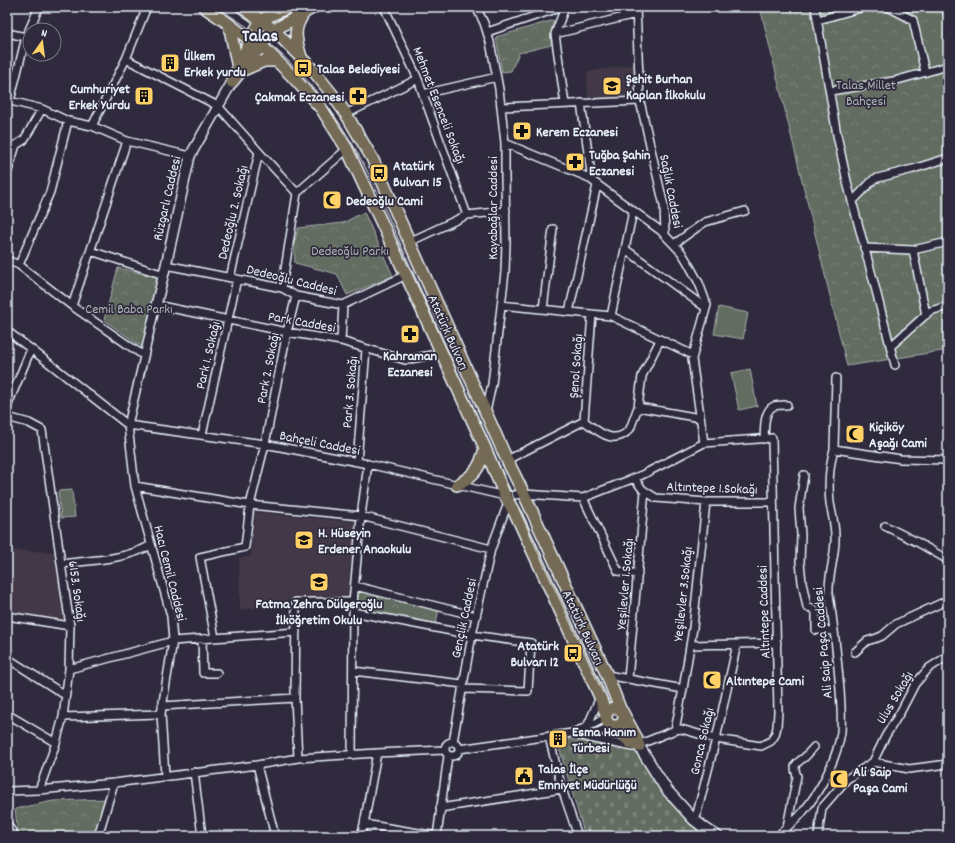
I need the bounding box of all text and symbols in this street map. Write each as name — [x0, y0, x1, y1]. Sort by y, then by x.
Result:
north arrow — [22, 22, 62, 62]
district label: Talas — [242, 25, 278, 50]
text: N — [39, 26, 49, 43]
street label: Mehmet Esenceli Sokağı — [407, 44, 470, 167]
place label: Ülkem Erkek yurdu — [184, 47, 246, 83]
building icon: Ülkem Erkek yurdu — [159, 52, 181, 74]
bus stop icon: Talas Belediyesi — [292, 57, 314, 79]
place label: Talas Belediyesi — [317, 60, 400, 80]
place label: Şehit Burhan Kaplan İlkokulu — [626, 70, 705, 106]
school or university icon: Şehit Burhan Kaplan İlkokulu — [601, 75, 623, 97]
park label: Talas Millet Bahçesi — [836, 76, 896, 112]
place label: Cumhuriyet Erkek Yurdu — [69, 80, 131, 116]
building icon: Cumhuriyet Erkek Yurdu — [133, 85, 155, 107]
pharmacy icon: Çakmak Eczanesi — [347, 85, 369, 107]
place label: Çakmak Eczanesi — [255, 88, 344, 108]
pharmacy icon: Kerem Eczanesi — [511, 120, 533, 142]
place label: Kerem Eczanesi — [536, 123, 618, 143]
place label: Tuğba Şahin Eczanesi — [589, 146, 651, 182]
pharmacy icon: Tuğba Şahin Eczanesi — [564, 151, 586, 173]
street label: Sağlık Caddesi — [653, 153, 687, 231]
street label: Rüzgarlı Caddesi — [148, 154, 188, 243]
street label: Kayabağlar Caddesi — [484, 156, 504, 260]
place label: Atatürk Bulvarı 15 — [393, 157, 442, 193]
bus stop icon: Atatürk Bulvarı 15 — [368, 162, 390, 184]
street label: Dedeoğlu 2. Sokağı — [213, 163, 255, 262]
mosque icon: Dedeoğlu Cami — [321, 189, 343, 211]
place label: Dedeoğlu Cami — [346, 192, 423, 212]
park label: Dedeoğlu Parkı — [311, 242, 389, 262]
street label: Dedeoğlu Caddesi — [244, 260, 339, 302]
street label: Atatürk Bulvarı — [422, 292, 473, 374]
park label: Cemil Baba Parkı — [85, 300, 173, 320]
street label: Park Caddesi — [266, 307, 337, 339]
street label: Park 1. Sokağı — [191, 320, 226, 391]
pharmacy icon: Kahraman Eczanesi — [399, 323, 421, 345]
street label: Park 2. Sokağı — [252, 331, 286, 406]
street label: Şenol Sokağı — [565, 333, 589, 399]
place label: Kahraman Eczanesi — [383, 347, 437, 383]
street label: Park 3. Sokağı — [338, 355, 364, 429]
place label: Kiçiköy Aşağı Cami — [869, 418, 927, 454]
mosque icon: Kiçiköy Aşağı Cami — [844, 423, 866, 445]
street label: Bahçeli Caddesi — [278, 426, 362, 462]
street label: Altıntepe 1.Sokağı — [666, 477, 758, 501]
street label: Hacı Cemil Caddesi — [147, 523, 191, 624]
place label: H. Hüseyin Erdener Anaokulu — [318, 524, 411, 560]
school or university icon: H. Hüseyin Erdener Anaokulu — [293, 529, 315, 551]
street label: Yeşilevler 1.Sokağı — [612, 538, 640, 631]
street label: Yeşilevler 3.Sokağı — [669, 546, 699, 643]
street label: 6153. Sokağı — [62, 559, 90, 623]
street label: Altıntepe Caddesi — [753, 564, 777, 659]
school or university icon: Fatma Zehra Dülgeroğlu İlköğretim Okulu — [308, 571, 330, 593]
street label: Gençlik Caddesi — [447, 576, 483, 660]
street label: Ali Saip Paşa Caddesi — [809, 586, 839, 699]
street label: Atatürk Bulvarı — [556, 587, 608, 669]
place label: Fatma Zehra Dülgeroğlu İlköğretim Okulu — [256, 595, 382, 631]
place label: Atatürk Bulvarı 12 — [510, 637, 559, 673]
bus stop icon: Atatürk Bulvarı 12 — [562, 642, 584, 664]
street label: Ulus Sokağı — [872, 668, 919, 728]
mosque icon: Altıntepe Cami — [701, 669, 723, 691]
place label: Altıntepe Cami — [726, 672, 804, 692]
street label: Gonca Sokağı — [685, 706, 720, 777]
place label: Esma Hanım Türbesi — [572, 723, 636, 759]
building icon: Esma Hanım Türbesi — [547, 728, 569, 750]
place label: Talas İlçe Emniyet Müdürlüğü — [538, 760, 637, 796]
place label: Ali Saip Paşa Cami — [853, 763, 908, 799]
public building icon: Talas İlçe Emniyet Müdürlüğü — [513, 765, 535, 787]
mosque icon: Ali Saip Paşa Cami — [828, 768, 850, 790]

